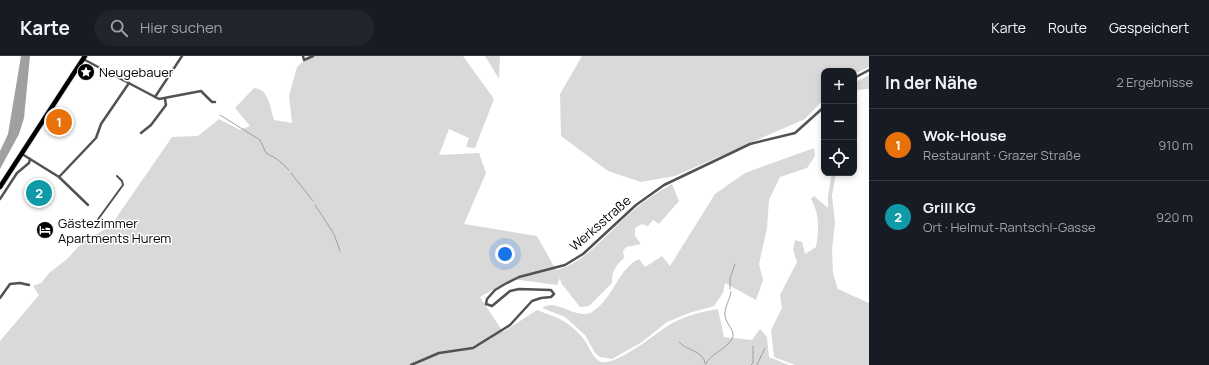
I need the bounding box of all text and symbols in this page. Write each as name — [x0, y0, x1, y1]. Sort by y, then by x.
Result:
search box — [94, 10, 374, 46]
text: Karte — [20, 15, 70, 41]
icon: search — [108, 17, 130, 39]
text: Hier suchen — [140, 17, 222, 38]
text: Karte — [991, 18, 1026, 37]
text: Route — [1048, 18, 1087, 37]
text: Gespeichert — [1109, 18, 1189, 37]
place icon: Neugebauer — [76, 62, 96, 82]
place label: Neugebauer — [99, 63, 174, 81]
map controls — [821, 68, 857, 176]
button: + — [821, 68, 857, 104]
text: In der Nähe — [885, 71, 978, 94]
text: 2 Ergebnisse — [1116, 73, 1193, 91]
button: − — [821, 104, 857, 140]
pin: 1 — [46, 107, 72, 137]
text: Wok-House — [923, 125, 1007, 146]
text: 1 — [895, 136, 901, 154]
text: 910 m — [1158, 136, 1193, 154]
button: locate — [821, 140, 857, 176]
text: Restaurant · Grazer Straße — [923, 146, 1081, 164]
pin: 2 — [26, 178, 52, 208]
street label: Werksstraße — [565, 191, 635, 255]
text: Grill KG — [923, 197, 976, 218]
text: 2 — [894, 208, 902, 226]
text: 920 m — [1156, 208, 1193, 226]
place label: Gästezimmer Apartments Hurem — [58, 214, 171, 247]
text: Ort · Helmut-Rantschl-Gasse — [923, 218, 1096, 236]
hotel icon: Gästezimmer Apartments Hurem — [35, 220, 55, 240]
your location — [495, 244, 515, 264]

